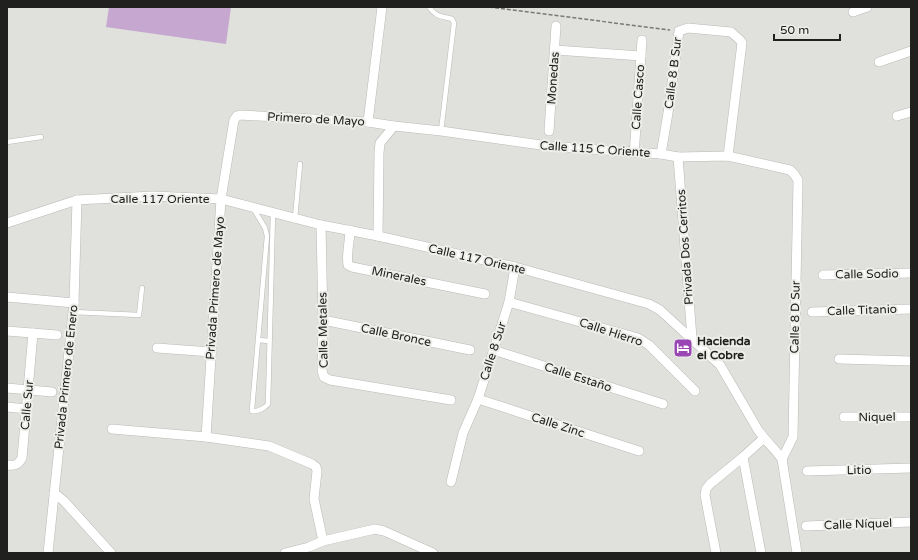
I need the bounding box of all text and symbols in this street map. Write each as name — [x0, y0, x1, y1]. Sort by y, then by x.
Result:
scale bar — [774, 16, 840, 42]
text: 50 m — [780, 23, 809, 37]
street label: Calle 8 B Sur — [662, 36, 684, 110]
street label: Monedas — [544, 51, 562, 105]
street label: Calle Casco — [629, 64, 647, 130]
street label: Primero de Mayo — [267, 109, 365, 129]
street label: Calle 115 C Oriente — [539, 138, 651, 160]
street label: Privada Dos Cerritos — [674, 189, 696, 305]
street label: Calle 117 Oriente — [110, 192, 210, 206]
street label: Privada Primero de Mayo — [203, 216, 227, 360]
street label: Calle 117 Oriente — [427, 241, 527, 277]
street label: Minerales — [370, 263, 428, 289]
street label: Calle Sodio — [835, 266, 899, 282]
street label: Calle 8 D Sur — [787, 280, 803, 354]
street label: Calle Metales — [315, 292, 331, 368]
street label: Calle Titanio — [827, 302, 897, 318]
street label: Privada Primero de Enero — [51, 304, 81, 450]
street label: Calle Hierro — [577, 315, 645, 349]
street label: Calle 8 Sur — [477, 320, 509, 382]
street label: Calle Bronce — [360, 321, 433, 349]
place label: Hacienda el Cobre — [697, 334, 751, 362]
hotel icon: Hacienda el Cobre — [672, 337, 694, 359]
street label: Calle Estaño — [542, 359, 614, 395]
street label: Calle Sur — [18, 379, 36, 431]
street label: Calle Zinc — [530, 410, 586, 440]
street label: Niquel — [858, 410, 896, 424]
street label: Litio — [846, 463, 872, 477]
street label: Calle Níquel — [824, 516, 892, 532]

